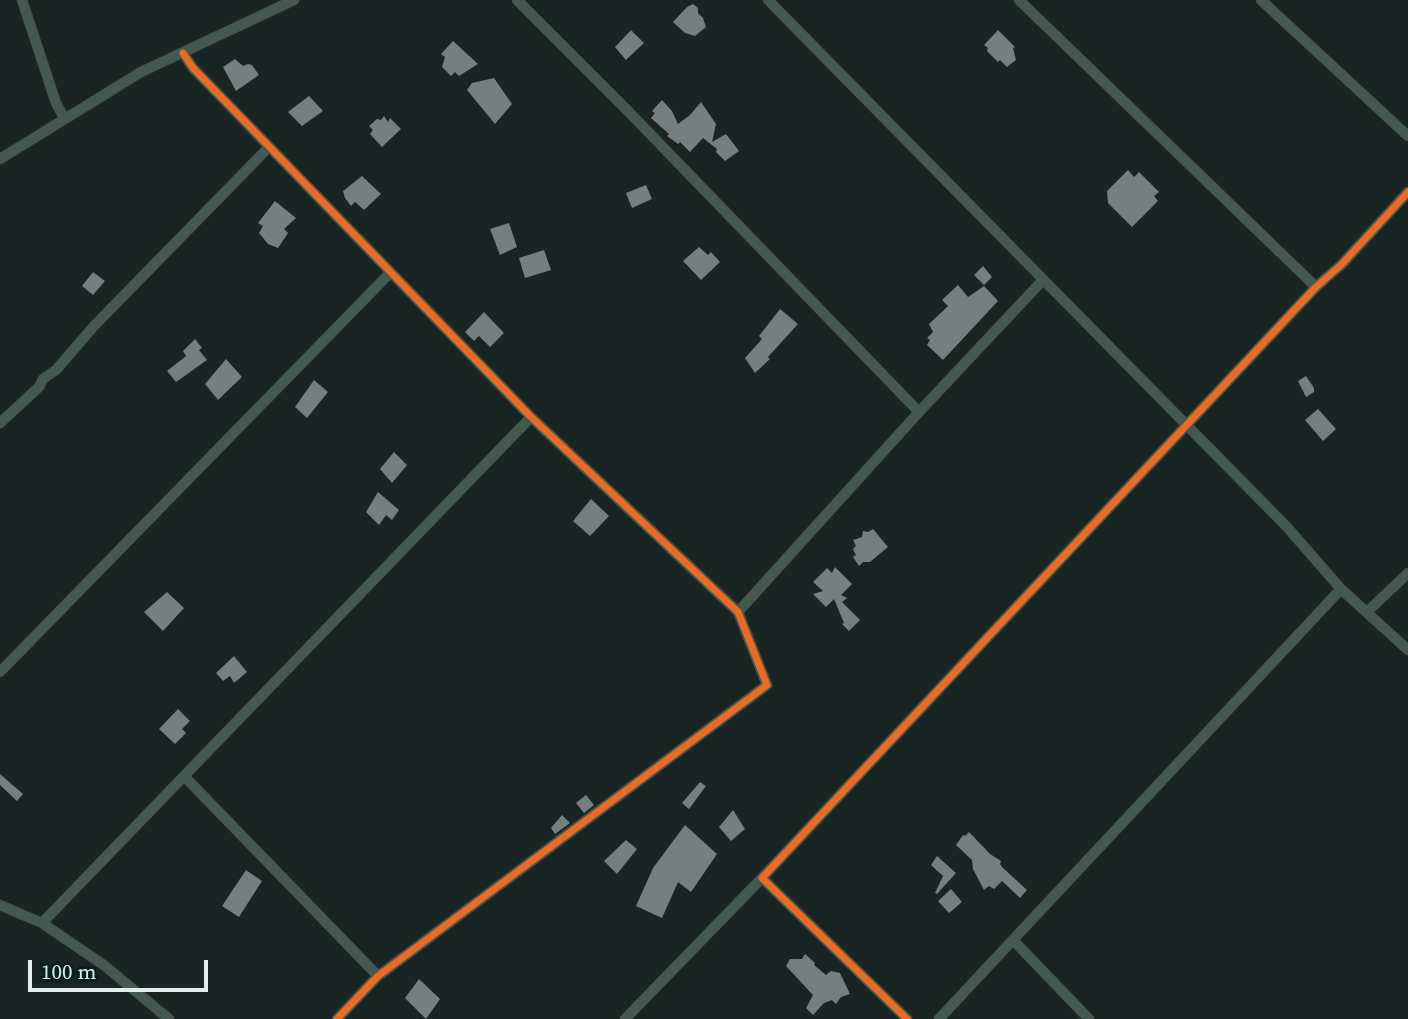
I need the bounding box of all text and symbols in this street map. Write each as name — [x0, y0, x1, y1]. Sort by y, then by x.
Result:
scale bar — [32, 946, 212, 990]
text: 100 m — [41, 957, 96, 986]

